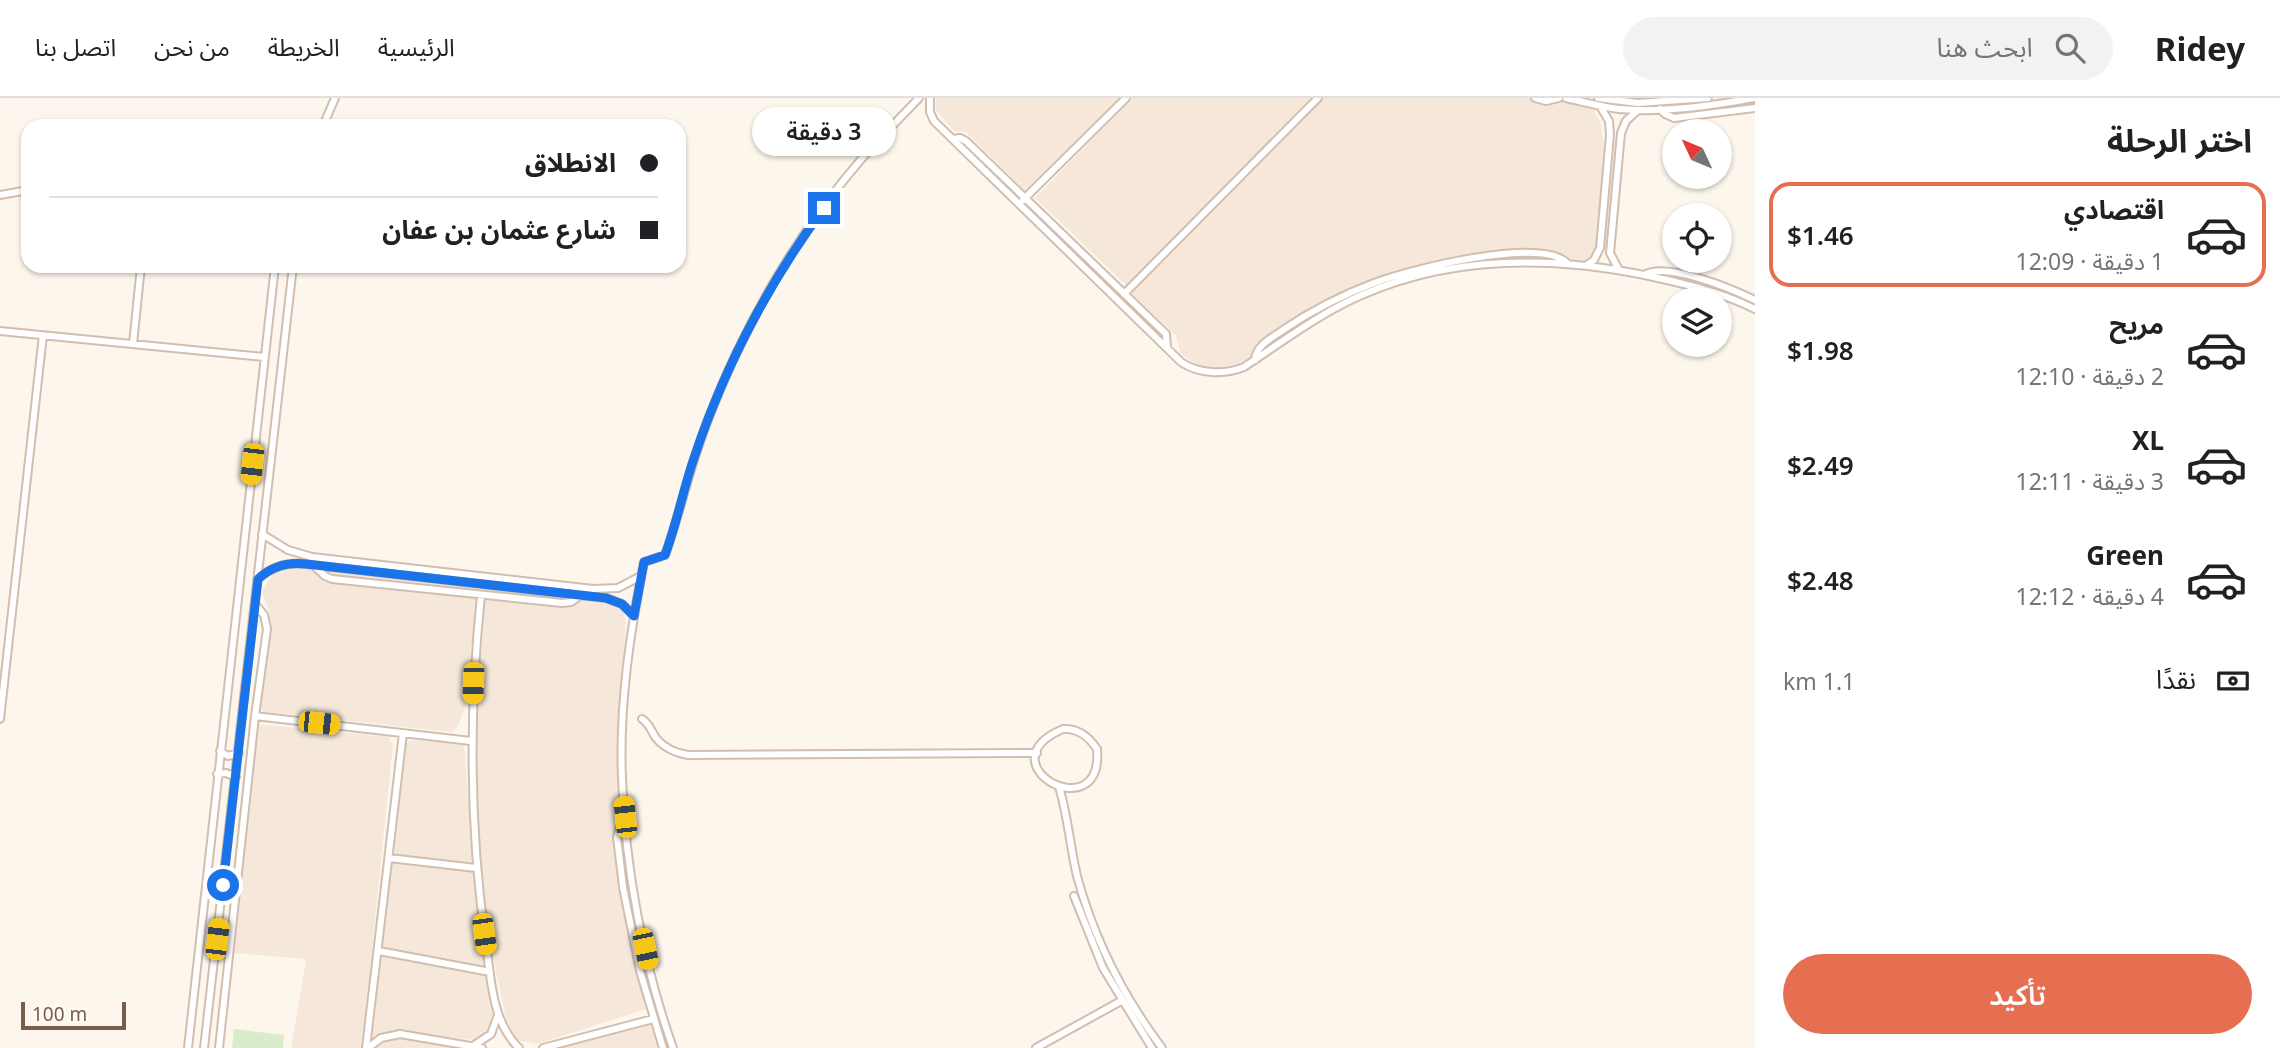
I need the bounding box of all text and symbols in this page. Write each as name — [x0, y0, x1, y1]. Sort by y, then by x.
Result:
search box — [1623, 17, 2113, 80]
text: Ridey — [2155, 26, 2245, 71]
text: ابحث هنا — [1936, 29, 2033, 65]
icon: search — [2051, 29, 2089, 67]
text: اتصل بنا — [35, 30, 116, 63]
text: من نحن — [154, 30, 230, 63]
text: الخريطة — [268, 30, 340, 63]
text: الرئيسية — [378, 30, 455, 63]
callout: 3 دقيقة — [752, 106, 896, 155]
text: 3 دقيقة — [787, 115, 861, 147]
text: اختر الرحلة — [2107, 118, 2252, 161]
north arrow — [1662, 119, 1732, 189]
map controls — [1662, 119, 1732, 357]
text: الانطلاق — [525, 144, 616, 180]
text: اقتصادي — [2064, 191, 2164, 227]
route end — [808, 192, 840, 224]
button: locate — [1662, 203, 1732, 273]
icon: car — [2185, 203, 2248, 266]
text: شارع عثمان بن عفان — [382, 211, 616, 247]
text: $1.46 — [1787, 217, 1854, 253]
text: 1 دقيقة · 12:09 — [2016, 245, 2164, 277]
button: layers — [1662, 287, 1732, 357]
text: مريح — [2109, 306, 2164, 342]
icon: car — [2185, 318, 2248, 381]
text: $1.98 — [1787, 332, 1854, 368]
text: 2 دقيقة · 12:10 — [2016, 360, 2164, 392]
text: XL — [2132, 422, 2164, 458]
icon: car — [2185, 433, 2248, 496]
car — [240, 442, 265, 486]
text: $2.49 — [1787, 447, 1854, 483]
text: 3 دقيقة · 12:11 — [2016, 465, 2164, 497]
text: Green — [2086, 537, 2164, 573]
icon: car — [2185, 548, 2248, 611]
text: $2.48 — [1787, 562, 1854, 598]
text: 4 دقيقة · 12:12 — [2016, 580, 2164, 612]
text: نقدًا — [2156, 661, 2196, 697]
car — [462, 662, 485, 704]
icon: cash — [2214, 662, 2252, 700]
text: 1.1 km — [1783, 665, 1855, 697]
car — [298, 710, 341, 736]
car — [613, 795, 638, 839]
route start — [207, 869, 239, 901]
car — [471, 912, 498, 956]
car — [205, 917, 230, 961]
car — [631, 926, 660, 972]
button: تأكيد — [1783, 954, 2252, 1034]
scale bar — [21, 999, 126, 1031]
text: 100 m — [32, 1001, 87, 1027]

